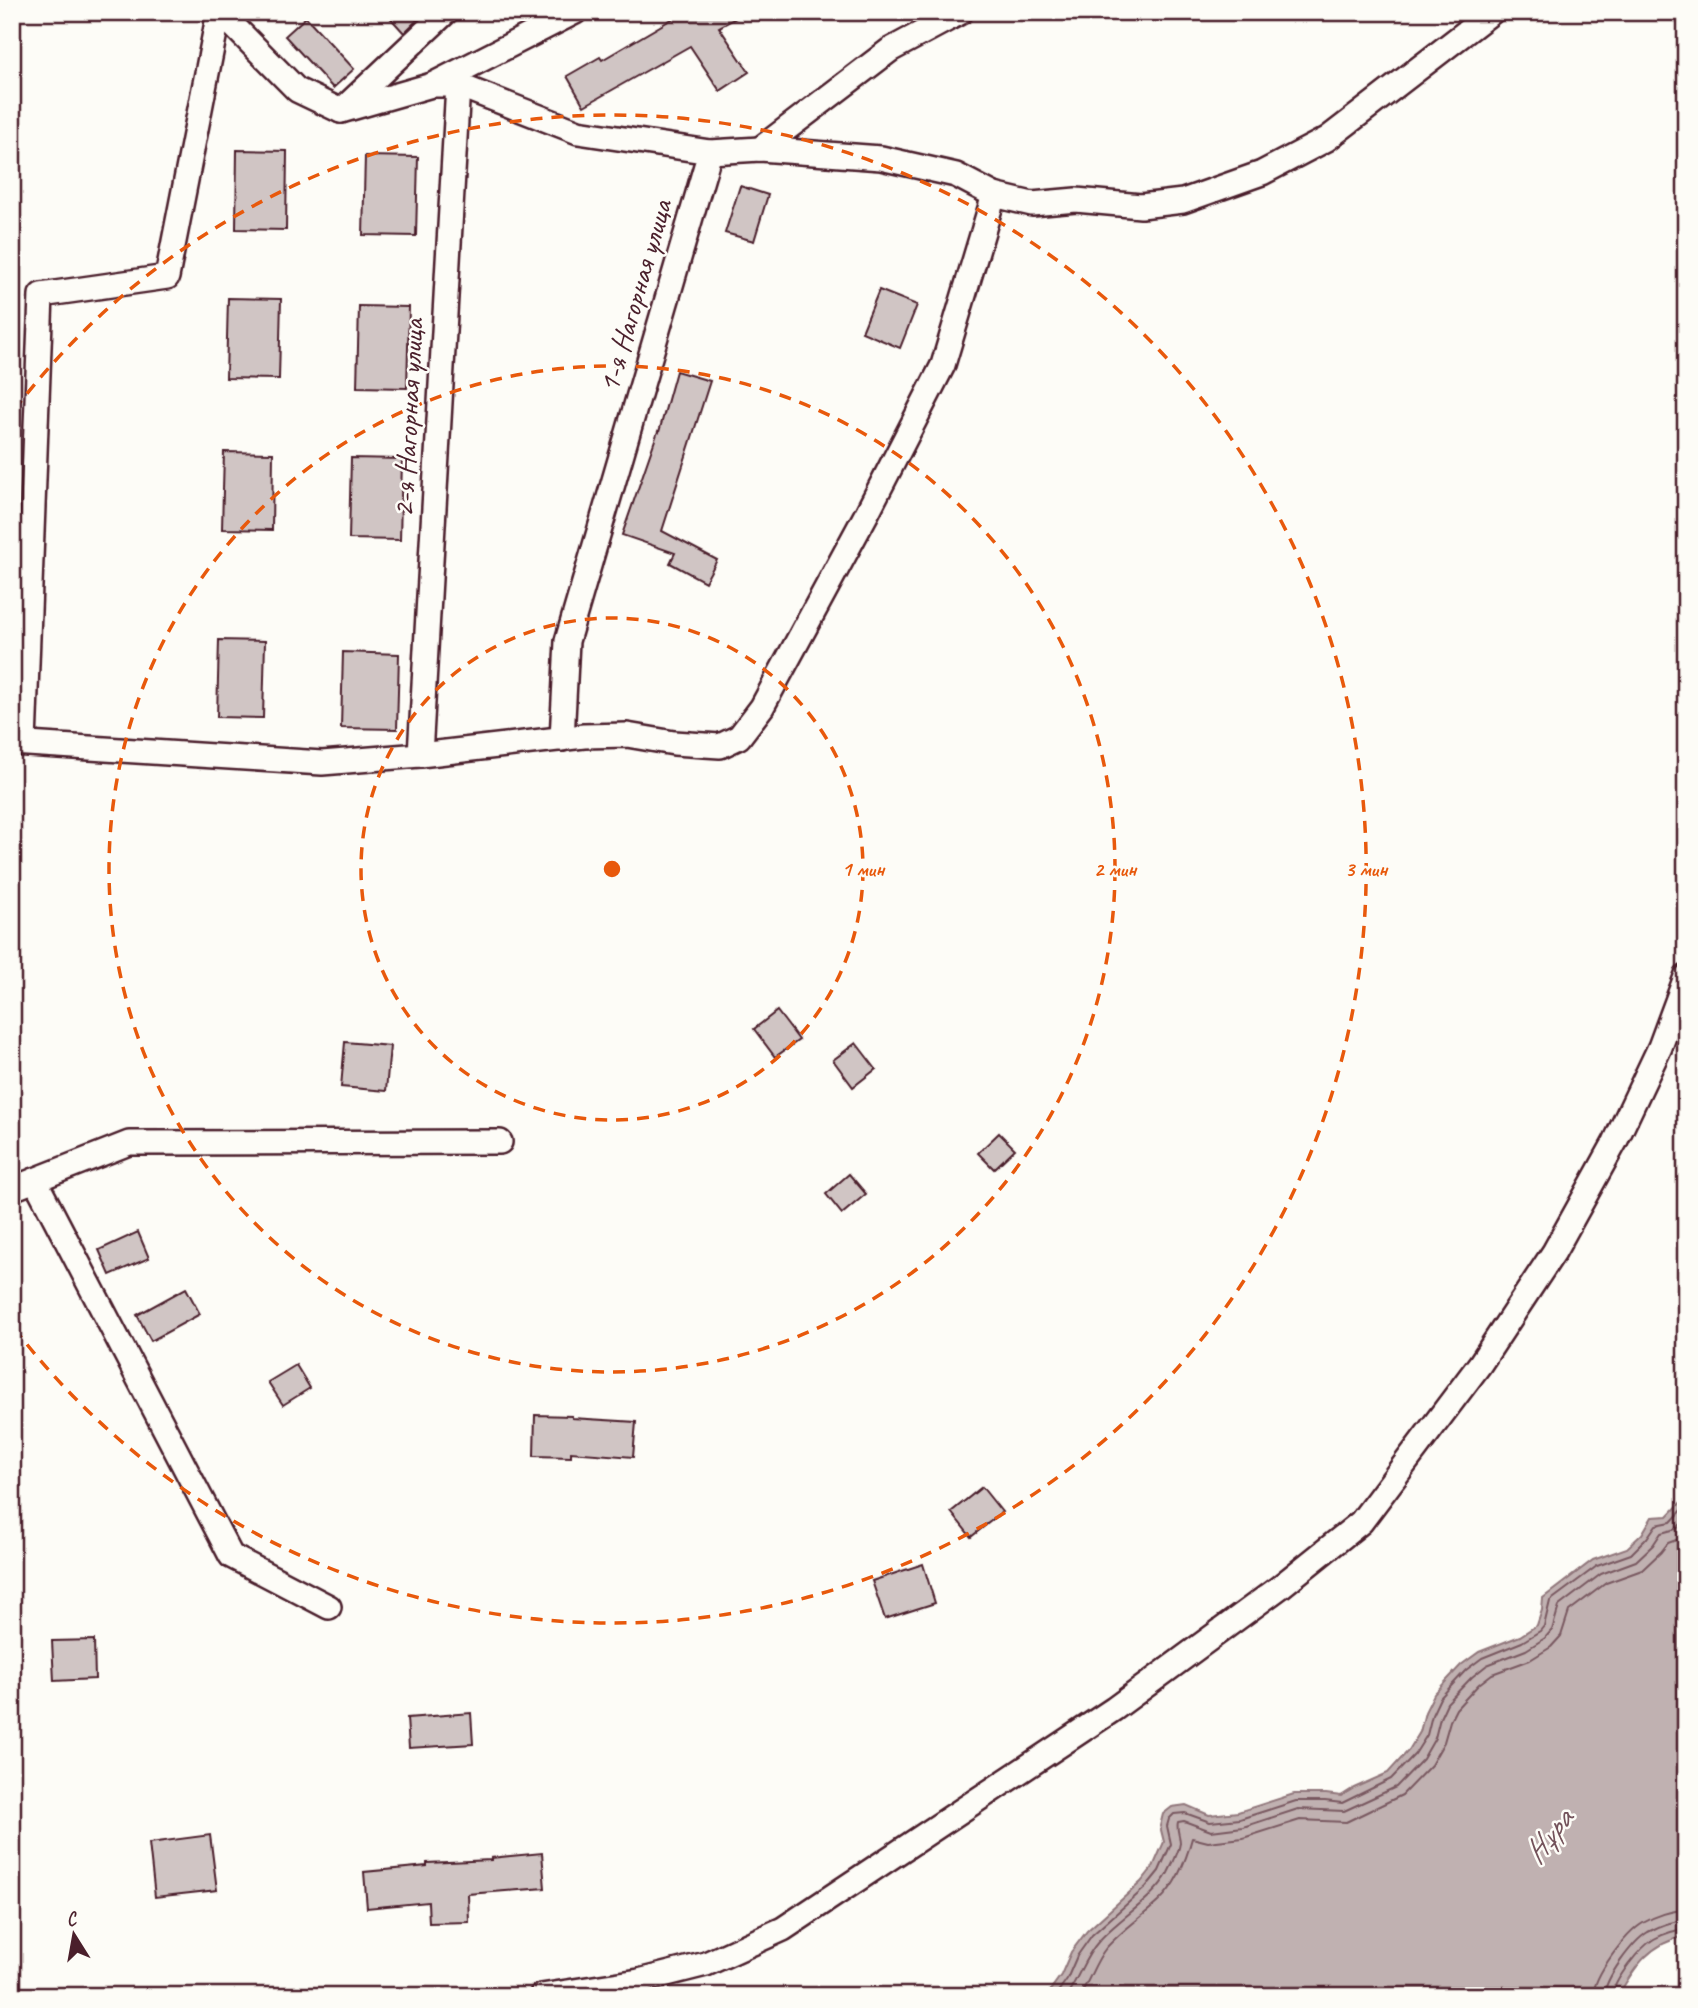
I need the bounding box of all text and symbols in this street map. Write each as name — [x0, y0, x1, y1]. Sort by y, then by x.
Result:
street label: 1-я Нагорная улица — [589, 194, 681, 397]
street label: 2-я Нагорная улица — [384, 316, 432, 518]
text: 1 мин — [842, 856, 886, 882]
text: 2 мин — [1094, 856, 1138, 882]
text: 3 мин — [1345, 856, 1389, 882]
centre of rings — [600, 857, 624, 881]
water label: Нұра — [1514, 1798, 1584, 1872]
north arrow — [38, 1899, 108, 1969]
text: С — [64, 1906, 80, 1932]

